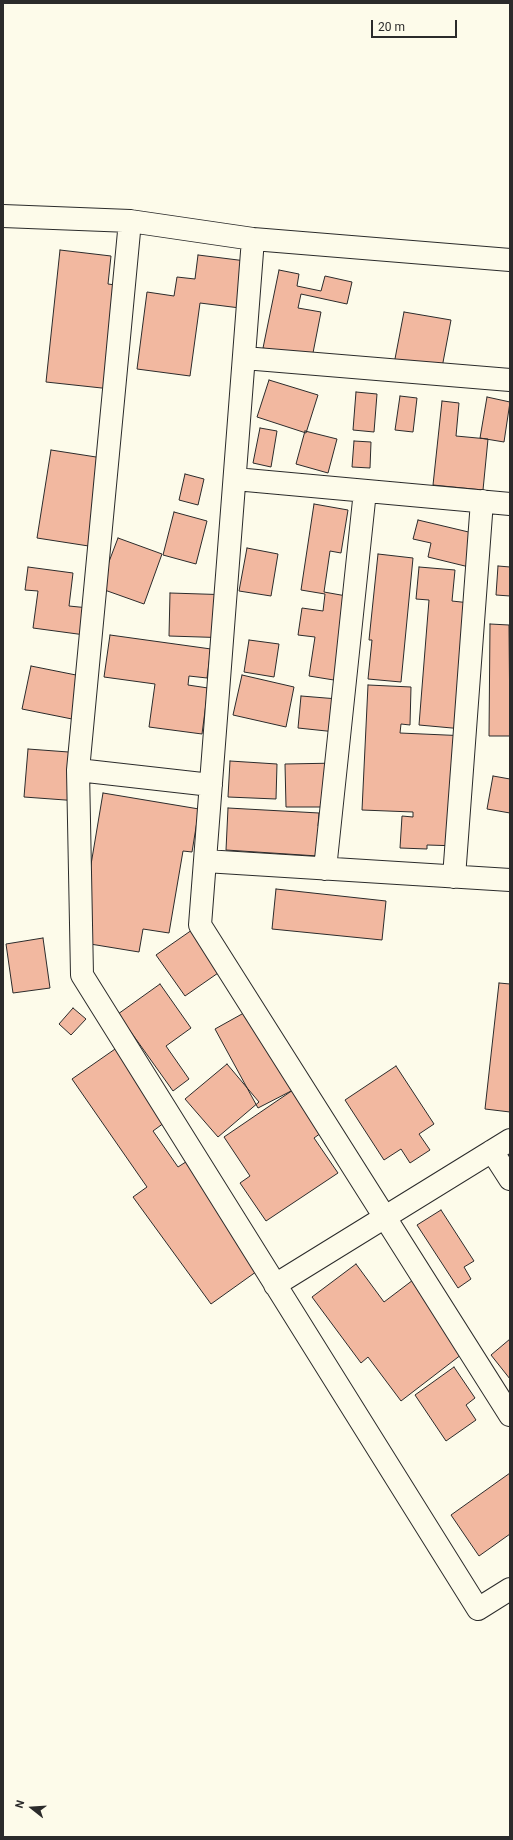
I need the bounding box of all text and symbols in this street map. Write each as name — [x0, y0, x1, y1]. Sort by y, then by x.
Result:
scale bar — [373, 12, 459, 38]
text: 20 m — [378, 20, 405, 34]
north arrow — [12, 1788, 52, 1828]
text: N — [13, 1799, 27, 1810]

